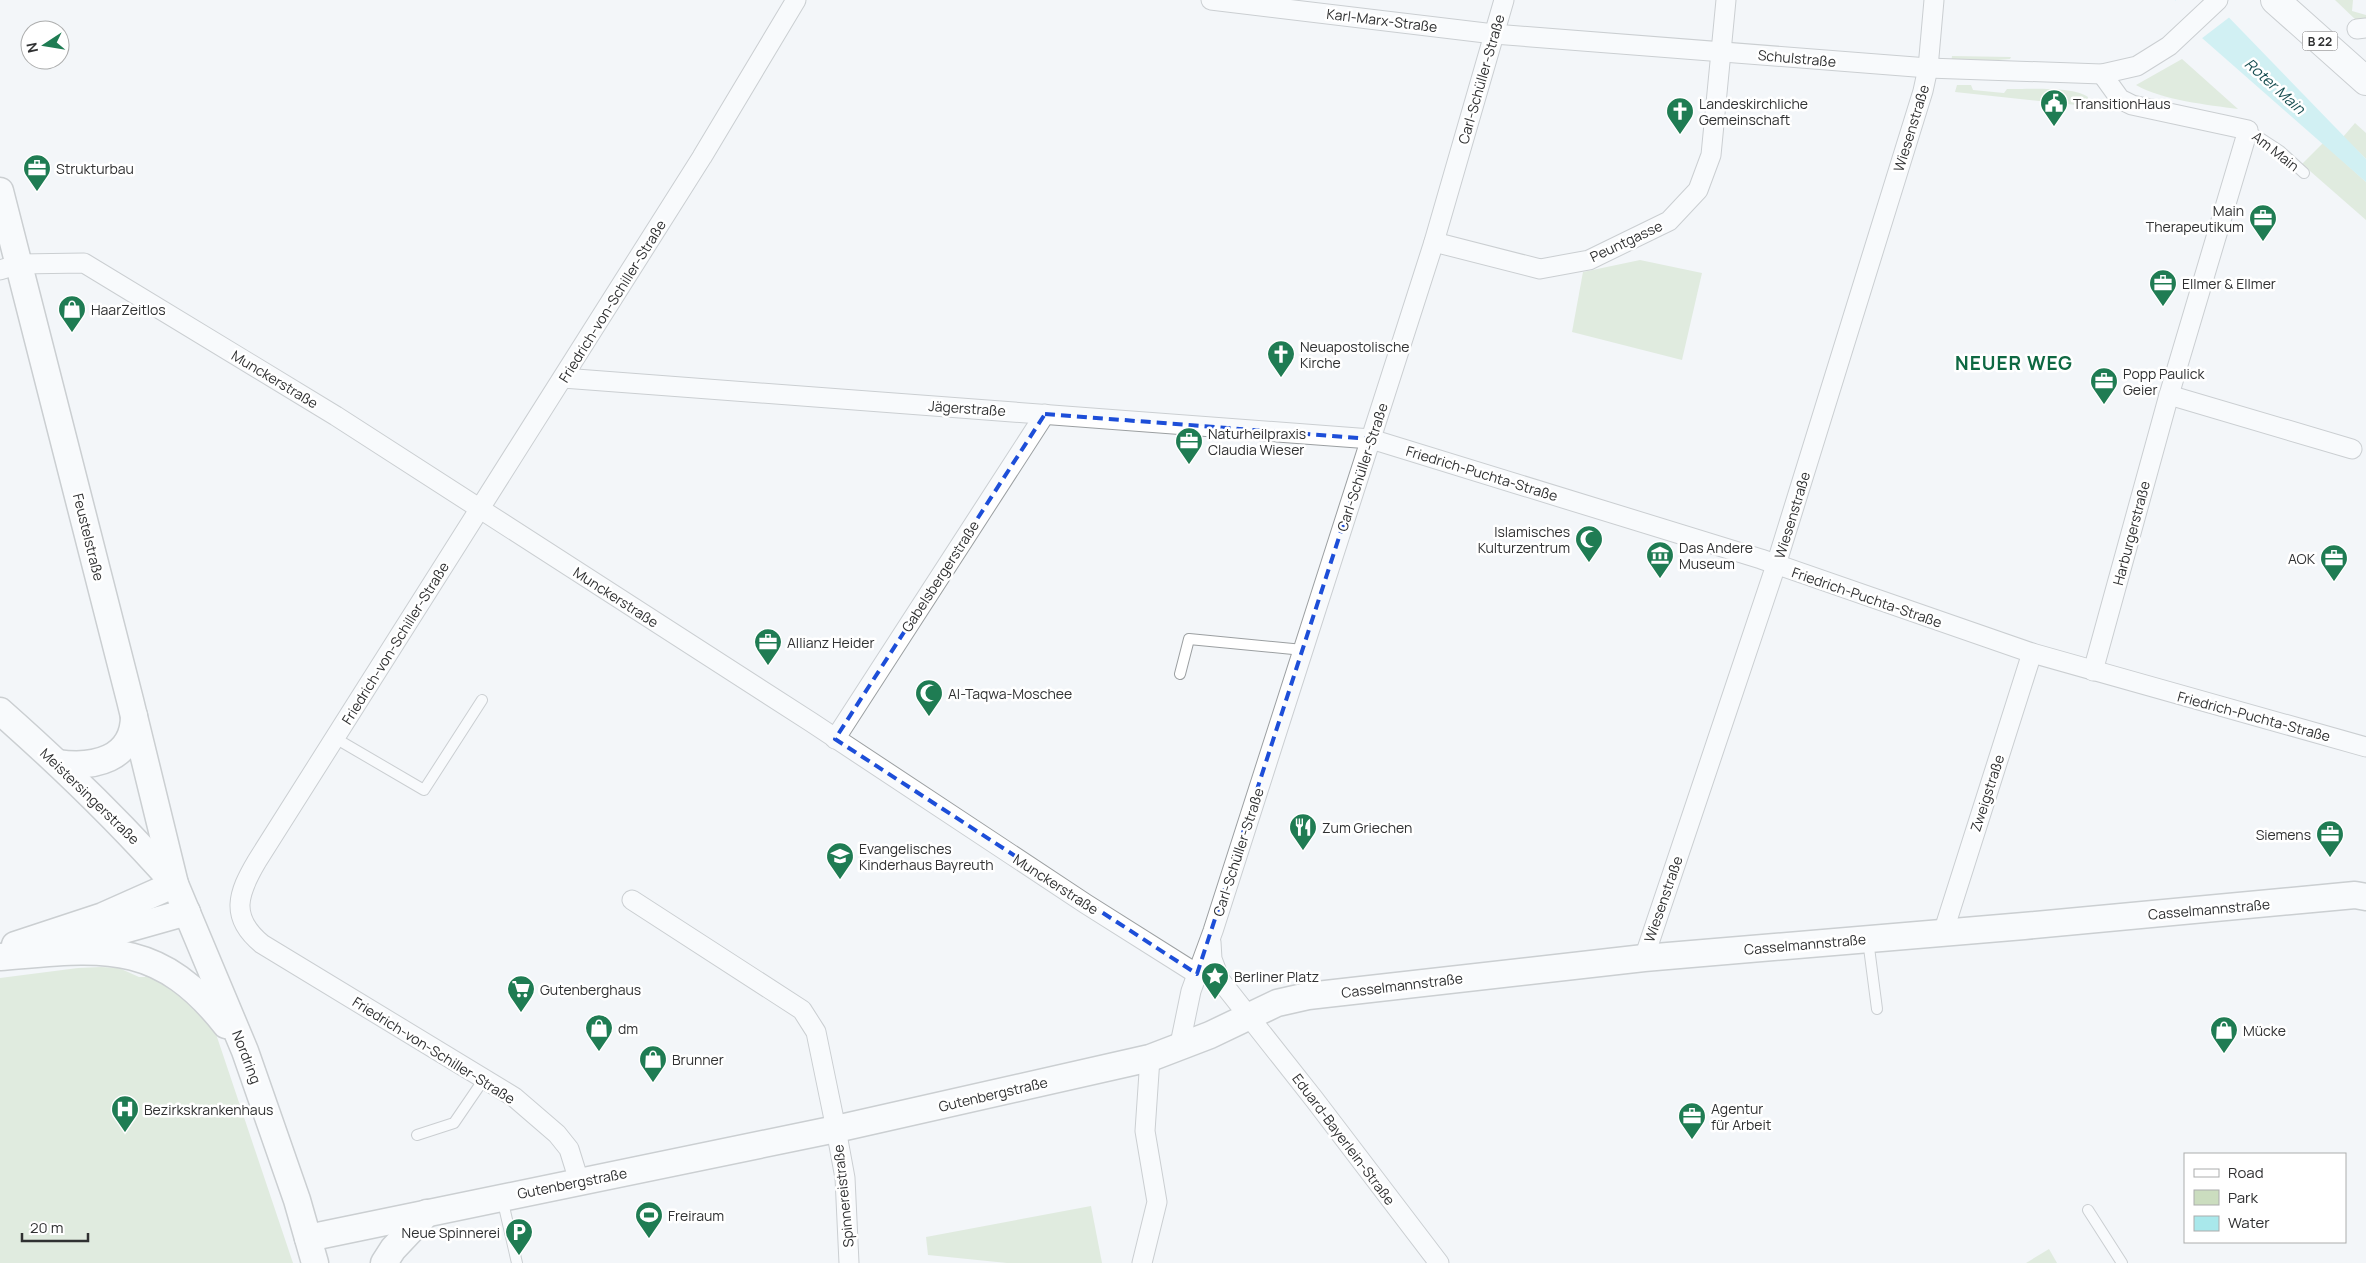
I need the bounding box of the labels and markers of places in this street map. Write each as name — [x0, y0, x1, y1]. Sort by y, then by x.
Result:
public building icon: TransitionHaus — [2039, 88, 2069, 127]
place label: Landeskirchliche Gemeinschaft — [1699, 94, 1808, 129]
place label: TransitionHaus — [2073, 94, 2171, 113]
church icon: Landeskirchliche Gemeinschaft — [1665, 96, 1695, 135]
office icon: Strukturbau — [22, 153, 52, 192]
place label: Strukturbau — [56, 159, 134, 178]
place label: Main Therapeutikum — [2146, 201, 2244, 236]
office icon: Main Therapeutikum — [2248, 203, 2278, 242]
office icon: Ellmer & Ellmer — [2148, 268, 2178, 307]
place label: Ellmer & Ellmer — [2182, 274, 2276, 293]
shop icon: HaarZeitlos — [57, 294, 87, 333]
place label: HaarZeitlos — [91, 300, 166, 319]
place label: Neuapostolische Kirche — [1300, 337, 1409, 372]
church icon: Neuapostolische Kirche — [1266, 339, 1296, 378]
place label: Popp Paulick Geier — [2123, 364, 2206, 399]
office icon: Popp Paulick Geier — [2089, 366, 2119, 405]
place label: Naturheilpraxis Claudia Wieser — [1208, 424, 1306, 459]
office icon: Naturheilpraxis Claudia Wieser — [1174, 426, 1204, 465]
place label: Islamisches Kulturzentrum — [1478, 522, 1570, 557]
mosque icon: Islamisches Kulturzentrum — [1574, 524, 1604, 563]
place label: Das Andere Museum — [1679, 538, 1753, 573]
museum icon: Das Andere Museum — [1645, 540, 1675, 579]
office icon: AOK — [2319, 543, 2349, 582]
place label: AOK — [2288, 549, 2316, 568]
office icon: Allianz Heider — [753, 627, 783, 666]
place label: Allianz Heider — [787, 633, 875, 652]
mosque icon: Al-Taqwa-Moschee — [914, 678, 944, 717]
place label: Al-Taqwa-Moschee — [948, 684, 1072, 703]
restaurant icon: Zum Griechen — [1288, 812, 1318, 851]
place label: Zum Griechen — [1322, 818, 1412, 837]
office icon: Siemens — [2315, 819, 2345, 858]
place label: Siemens — [2256, 825, 2311, 844]
place label: Evangelisches Kinderhaus Bayreuth — [859, 839, 994, 874]
school or university icon: Evangelisches Kinderhaus Bayreuth — [825, 841, 855, 880]
place icon: Berliner Platz — [1200, 961, 1230, 1000]
place label: Berliner Platz — [1234, 967, 1319, 986]
supermarket icon: Gutenberghaus — [506, 974, 536, 1013]
place label: Gutenberghaus — [540, 980, 641, 999]
shop icon: dm — [584, 1013, 614, 1052]
shop icon: Mücke — [2209, 1015, 2239, 1054]
place label: dm — [618, 1019, 638, 1038]
place label: Mücke — [2243, 1021, 2286, 1040]
shop icon: Brunner — [638, 1044, 668, 1083]
place label: Brunner — [672, 1050, 724, 1069]
hospital icon: Bezirkskrankenhaus — [110, 1094, 140, 1133]
place label: Agentur für Arbeit — [1711, 1099, 1772, 1134]
place label: Bezirkskrankenhaus — [144, 1100, 273, 1119]
office icon: Agentur für Arbeit — [1677, 1101, 1707, 1140]
sports icon: Freiraum — [634, 1200, 664, 1239]
place label: Freiraum — [668, 1206, 724, 1225]
parking icon: Neue Spinnerei — [504, 1217, 534, 1256]
place label: Neue Spinnerei — [402, 1223, 500, 1242]

